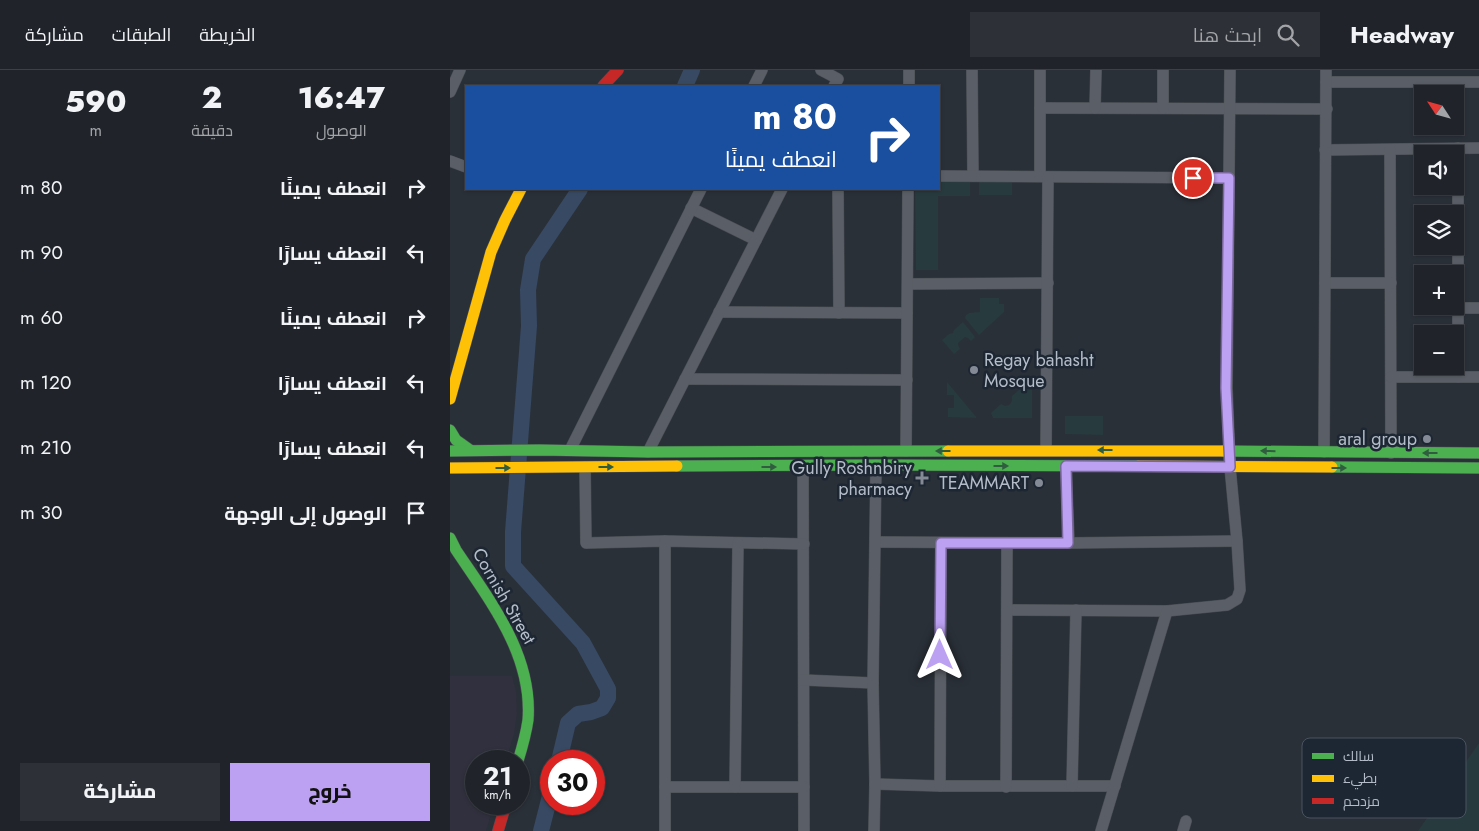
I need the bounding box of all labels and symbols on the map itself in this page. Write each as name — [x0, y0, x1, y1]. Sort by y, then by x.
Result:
north arrow — [1414, 85, 1464, 135]
pin — [1172, 157, 1214, 199]
place label: Regay bahasht Mosque — [984, 347, 1094, 394]
marker: Regay bahasht Mosque — [968, 364, 980, 376]
place label: aral group — [1338, 426, 1417, 452]
marker: aral group — [1421, 433, 1433, 445]
one-way arrow — [1097, 446, 1113, 454]
one-way arrow — [935, 447, 951, 455]
one-way arrow — [1260, 447, 1276, 455]
one-way arrow — [1422, 449, 1438, 457]
place label: Gully Roshnbiry pharmacy — [791, 455, 912, 502]
one-way arrow — [993, 462, 1009, 470]
one-way arrow — [598, 463, 614, 471]
one-way arrow — [761, 463, 777, 471]
one-way arrow — [495, 464, 511, 472]
one-way arrow — [1331, 464, 1347, 472]
place label: TEAMMART — [939, 470, 1030, 496]
marker: Gully Roshnbiry pharmacy — [916, 472, 928, 484]
marker: TEAMMART — [1033, 477, 1045, 489]
street label: Cornish Street — [466, 543, 542, 650]
position arrow — [913, 628, 965, 680]
legend — [1302, 738, 1466, 818]
text: سالك — [1343, 746, 1374, 766]
speed limit sign: 30 — [540, 750, 605, 815]
text: بطيء — [1343, 768, 1377, 790]
text: مزدحم — [1343, 791, 1380, 811]

